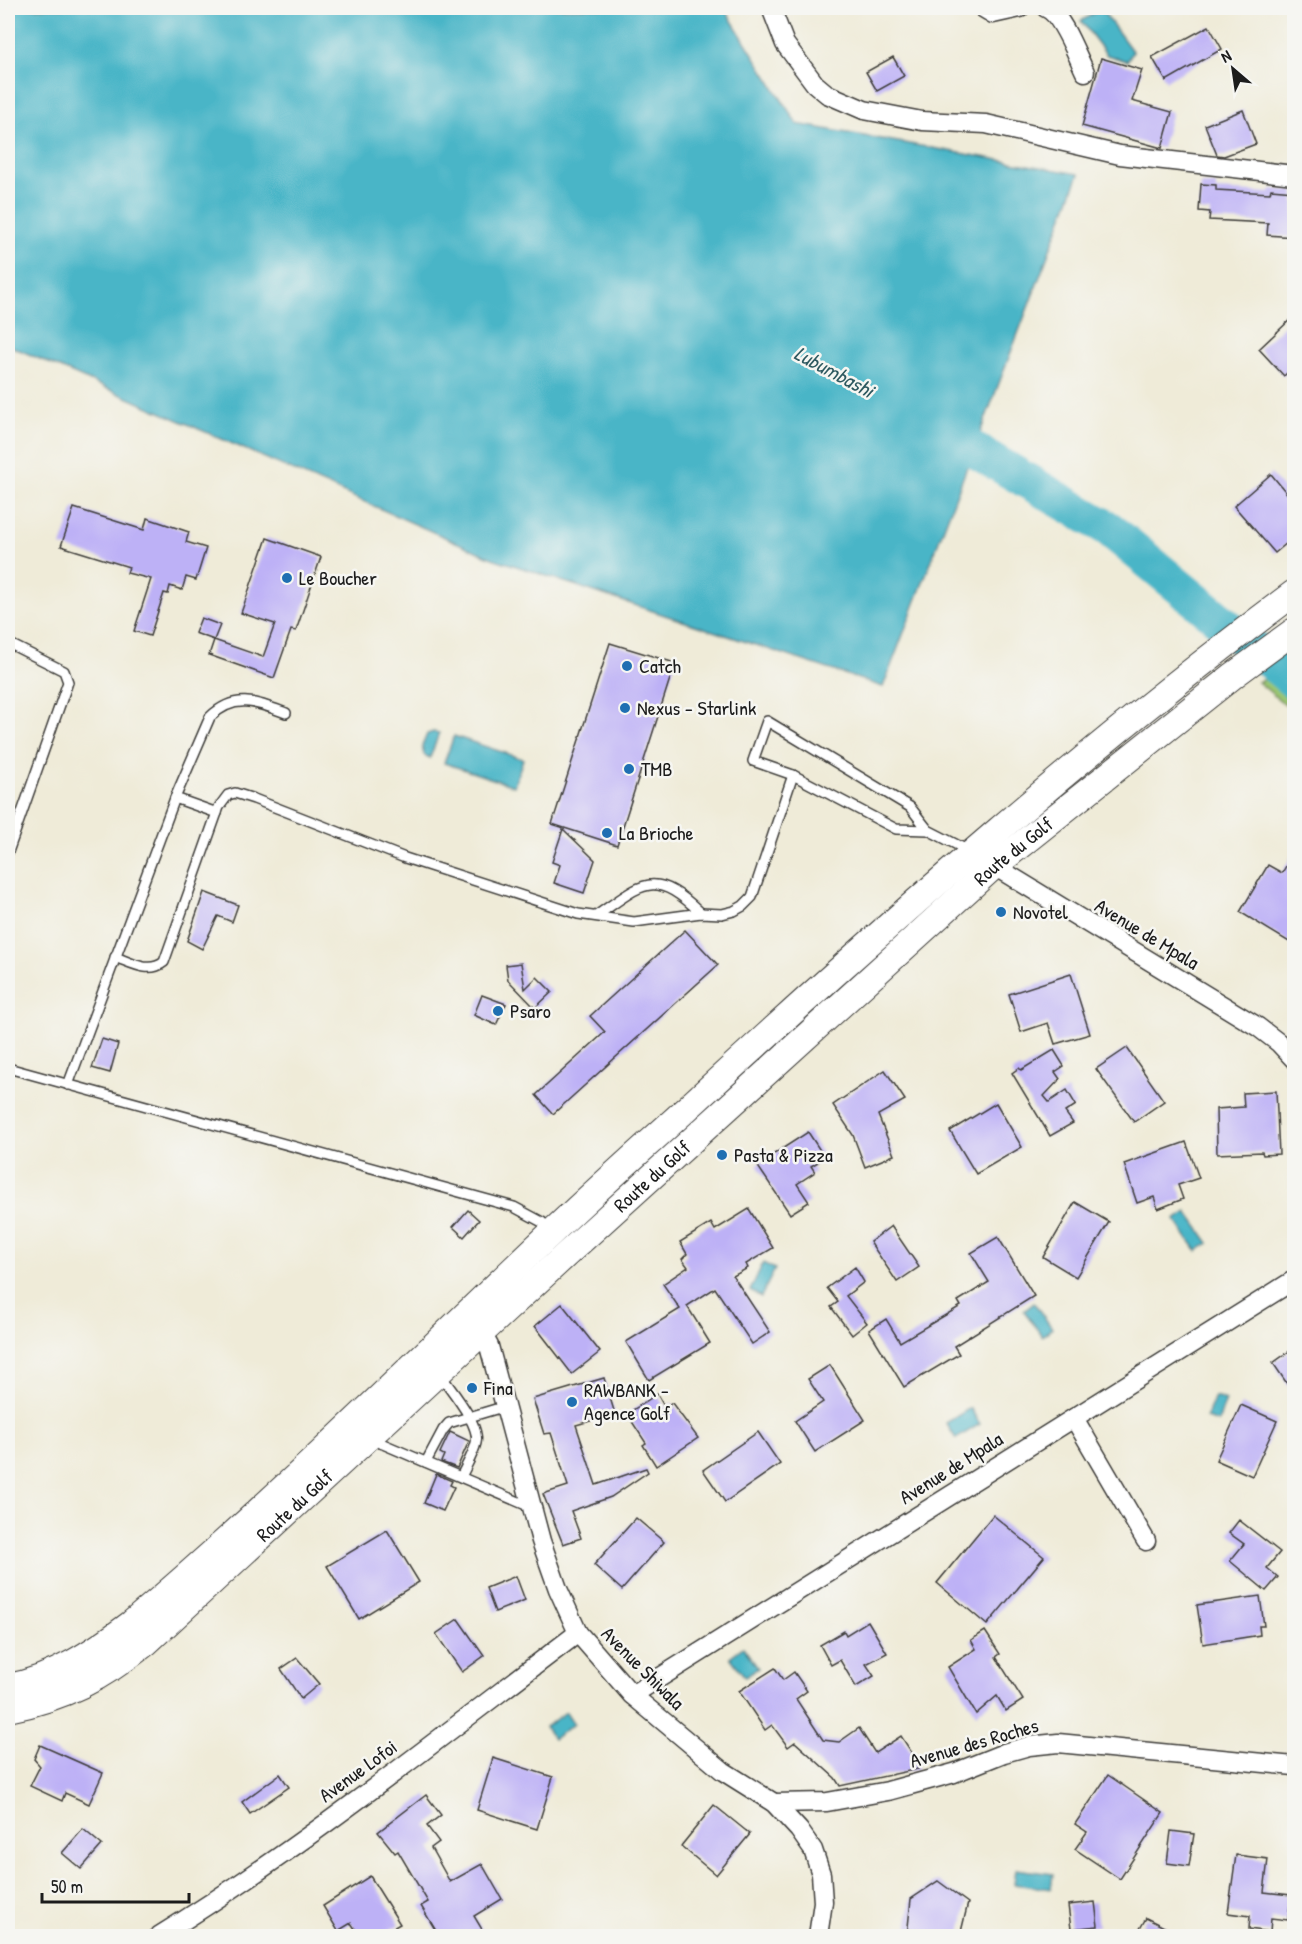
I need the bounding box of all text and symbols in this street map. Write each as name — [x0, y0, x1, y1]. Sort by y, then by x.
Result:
north arrow — [1203, 39, 1263, 99]
text: N — [1217, 44, 1235, 68]
water label: Lubumbashi — [789, 339, 881, 406]
place label: Le Boucher — [299, 564, 377, 591]
marker: Le Boucher — [280, 571, 294, 585]
place label: Catch — [639, 652, 681, 679]
marker: Catch — [620, 659, 634, 673]
place label: Nexus - Starlink — [637, 694, 756, 721]
marker: Nexus - Starlink — [618, 701, 632, 715]
place label: TMB — [641, 755, 672, 782]
marker: TMB — [622, 762, 636, 776]
street label: Route du Golf — [967, 810, 1058, 891]
place label: La Brioche — [619, 819, 693, 846]
marker: La Brioche — [600, 826, 614, 840]
street label: Avenue de Mpala — [1090, 892, 1205, 975]
place label: Novotel — [1013, 898, 1069, 925]
marker: Novotel — [994, 905, 1008, 919]
place label: Psaro — [510, 997, 551, 1024]
marker: Psaro — [491, 1004, 505, 1018]
street label: Route du Golf — [607, 1134, 696, 1218]
place label: Pasta & Pizza — [734, 1141, 833, 1168]
marker: Pasta & Pizza — [715, 1148, 729, 1162]
place label: Fina — [483, 1374, 513, 1401]
place label: RAWBANK - Agence Golf — [584, 1376, 670, 1426]
marker: Fina — [465, 1381, 479, 1395]
marker: RAWBANK - Agence Golf — [565, 1395, 579, 1409]
street label: Avenue de Mpala — [894, 1425, 1008, 1510]
street label: Route du Golf — [250, 1463, 338, 1547]
street label: Avenue Shiwala — [596, 1620, 691, 1715]
street label: Avenue des Roches — [907, 1711, 1041, 1774]
street label: Avenue Lofoi — [313, 1733, 402, 1808]
scale bar — [42, 1866, 189, 1904]
text: 50 m — [51, 1874, 83, 1899]

